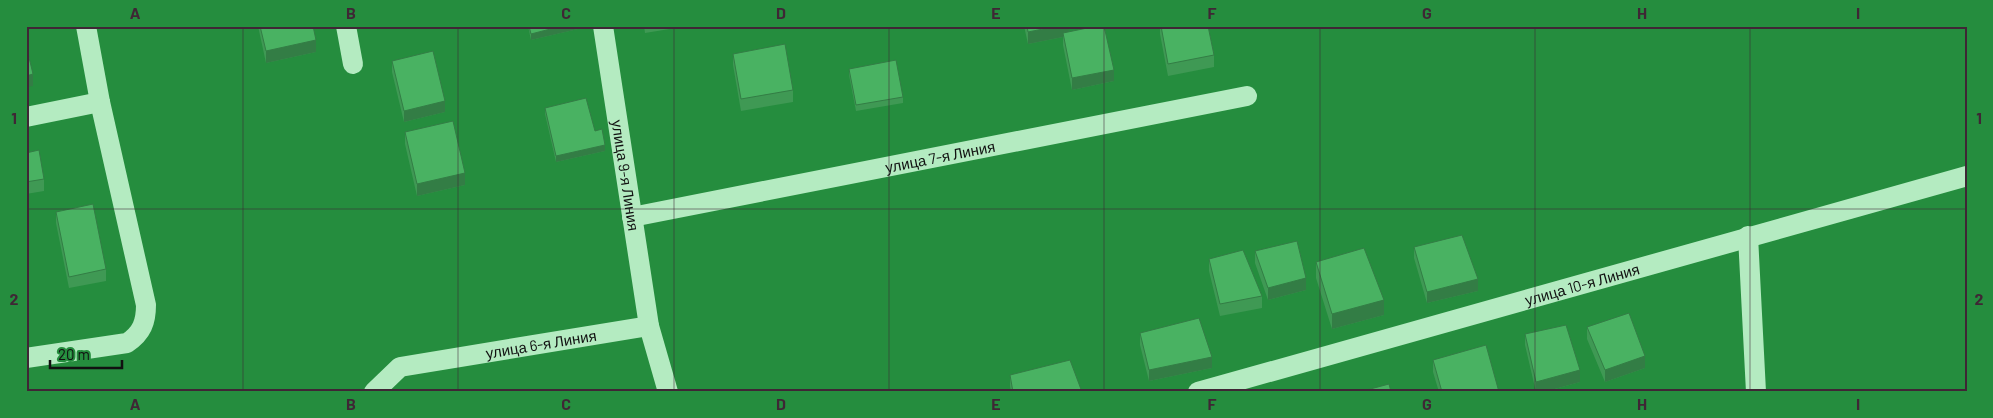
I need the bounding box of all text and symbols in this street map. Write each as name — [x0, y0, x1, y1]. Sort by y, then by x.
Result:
text: A — [130, 3, 141, 22]
text: B — [346, 3, 356, 22]
text: C — [561, 3, 571, 22]
text: D — [776, 3, 786, 22]
text: E — [991, 3, 1001, 22]
text: F — [1208, 3, 1217, 22]
text: G — [1422, 3, 1432, 22]
text: H — [1637, 3, 1647, 22]
text: I — [1856, 3, 1860, 22]
text: 1 — [11, 108, 17, 127]
text: 1 — [1976, 108, 1982, 127]
street label: улица 9-я Линия — [608, 118, 643, 232]
street label: улица 7-я Линия — [884, 137, 997, 176]
street label: улица 10-я Линия — [1523, 259, 1641, 309]
text: 2 — [10, 289, 19, 308]
text: 2 — [1975, 289, 1984, 308]
street label: улица 6-я Линия — [484, 326, 598, 362]
scale bar — [50, 338, 122, 370]
text: 20 m — [58, 345, 90, 363]
text: A — [130, 394, 141, 413]
text: B — [346, 394, 356, 413]
text: C — [561, 394, 571, 413]
text: D — [776, 394, 786, 413]
text: E — [991, 394, 1001, 413]
text: F — [1208, 394, 1217, 413]
text: G — [1422, 394, 1432, 413]
text: H — [1637, 394, 1647, 413]
text: I — [1856, 394, 1860, 413]

